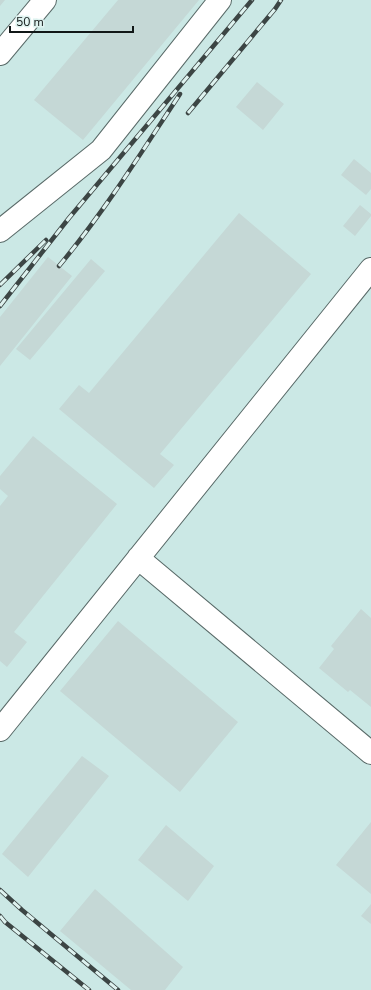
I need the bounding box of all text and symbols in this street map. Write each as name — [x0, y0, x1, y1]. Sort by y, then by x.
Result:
scale bar — [10, 8, 133, 34]
text: 50 m — [16, 14, 44, 30]

